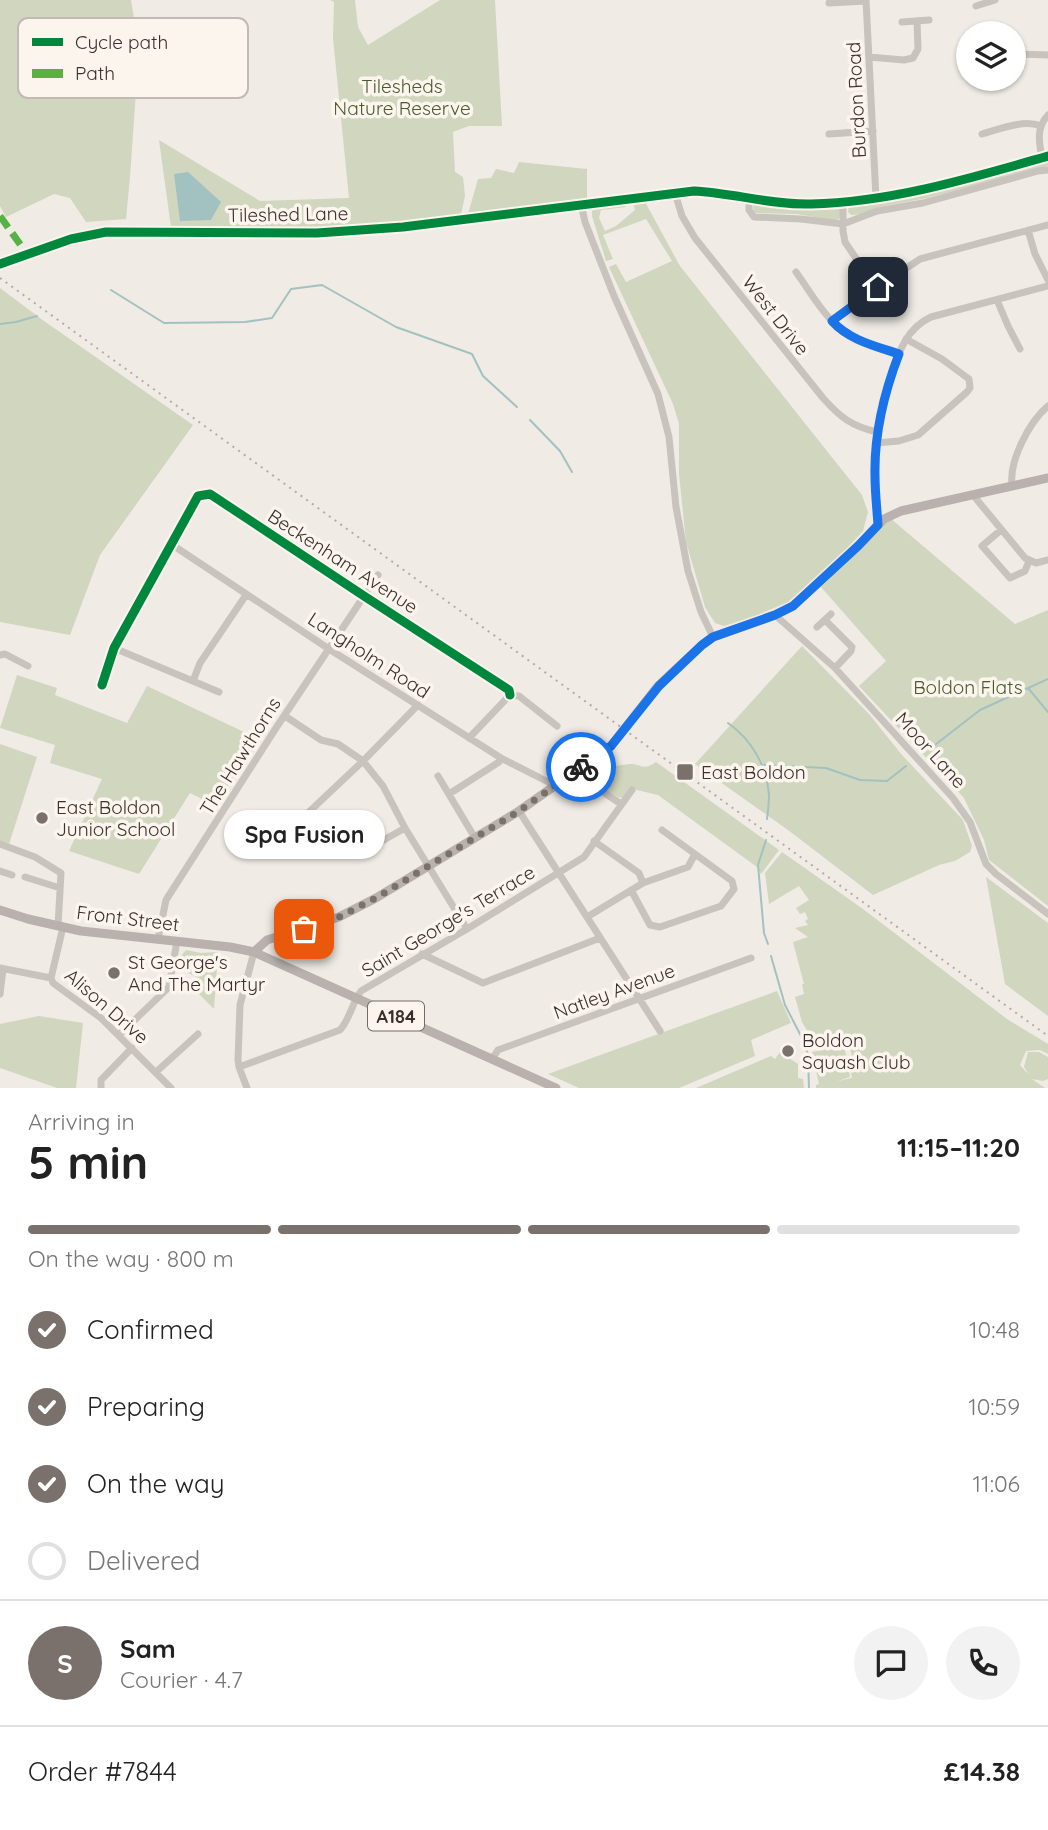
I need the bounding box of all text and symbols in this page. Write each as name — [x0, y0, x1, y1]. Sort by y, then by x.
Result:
legend — [18, 18, 248, 98]
map controls — [956, 21, 1026, 91]
button: layers — [956, 21, 1026, 91]
text: Cycle path — [75, 30, 168, 54]
street label: Burdon Road — [841, 41, 871, 159]
text: Path — [75, 61, 115, 85]
park label: Tilesheds Nature Reserve — [333, 74, 471, 120]
street label: Tileshed Lane — [227, 201, 349, 227]
pin — [848, 257, 908, 317]
icon: home — [859, 268, 897, 306]
street label: West Drive — [737, 270, 815, 360]
street label: Beckenham Avenue — [263, 503, 423, 619]
street label: Langholm Road — [303, 607, 435, 703]
park label: Boldon Flats — [913, 675, 1023, 699]
street label: The Hawthorns — [194, 693, 286, 819]
street label: Moor Lane — [890, 707, 972, 793]
courier — [546, 732, 616, 802]
icon: bike — [562, 748, 600, 786]
place label: East Boldon — [701, 760, 806, 784]
marker: East Boldon — [675, 762, 695, 782]
place label: East Boldon Junior School — [56, 795, 175, 841]
marker: East Boldon Junior School — [34, 810, 50, 826]
callout: Spa Fusion — [224, 810, 384, 859]
text: Spa Fusion — [245, 820, 364, 849]
street label: Saint George's Terrace — [357, 860, 539, 982]
pin — [274, 899, 334, 959]
street label: Front Street — [75, 900, 181, 936]
icon: bag — [285, 910, 323, 948]
place label: St George's And The Martyr — [128, 950, 266, 996]
street label: Natley Avenue — [550, 958, 678, 1024]
street label: Alison Drive — [60, 963, 154, 1049]
marker: St George's And The Martyr — [106, 965, 122, 981]
road number: A184 — [368, 1001, 424, 1030]
place label: Boldon Squash Club — [802, 1028, 910, 1074]
marker: Boldon Squash Club — [780, 1043, 796, 1059]
text: Arriving in — [28, 1107, 135, 1136]
text: 11:15–11:20 — [897, 1131, 1020, 1164]
text: 5 min — [28, 1133, 148, 1191]
text: On the way · 800 m — [28, 1244, 234, 1273]
icon: check — [28, 1311, 66, 1349]
text: Confirmed — [87, 1313, 214, 1346]
text: 10:48 — [969, 1315, 1020, 1344]
icon: check — [28, 1388, 66, 1426]
text: Preparing — [87, 1390, 205, 1423]
text: 10:59 — [968, 1392, 1020, 1421]
icon: check — [28, 1465, 66, 1503]
text: On the way — [87, 1467, 225, 1500]
text: 11:06 — [973, 1469, 1020, 1498]
text: Delivered — [87, 1544, 200, 1577]
button: chat — [854, 1626, 928, 1700]
button: phone — [946, 1626, 1020, 1700]
text: Sam — [120, 1632, 176, 1665]
text: S — [57, 1647, 73, 1680]
text: Courier · 4.7 — [120, 1665, 243, 1694]
text: Order #7844 — [28, 1755, 177, 1788]
text: £14.38 — [944, 1755, 1020, 1788]

